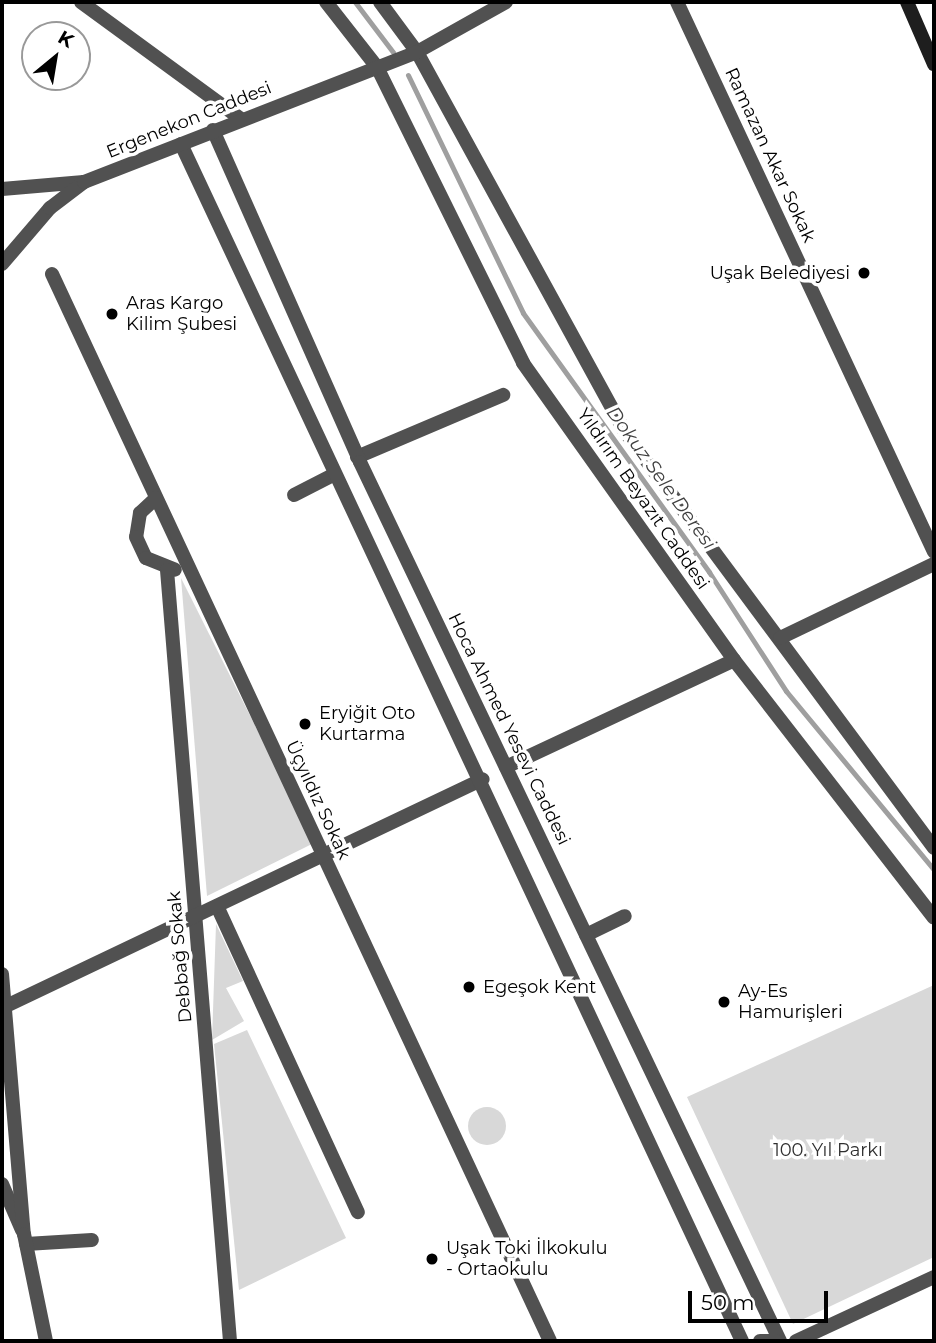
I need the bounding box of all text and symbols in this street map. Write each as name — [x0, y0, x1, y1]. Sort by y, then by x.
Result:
north arrow — [21, 21, 91, 91]
text: K — [54, 26, 78, 53]
street label: Ramazan Akar Sokak — [720, 64, 820, 246]
street label: Ergenekon Caddesi — [103, 77, 275, 163]
place label: Uşak Belediyesi — [710, 262, 850, 284]
marker: Uşak Belediyesi — [856, 265, 872, 281]
place label: Aras Kargo Kilim Şubesi — [126, 293, 237, 336]
marker: Aras Kargo Kilim Şubesi — [104, 306, 120, 322]
water label: Dokuz Sele Deresi — [601, 402, 721, 554]
street label: Yıldırım Beyazıt Caddesi — [572, 404, 714, 594]
street label: Hoca Ahmed Yesevi Caddesi — [443, 609, 575, 849]
place label: Eryiğit Oto Kurtarma — [319, 703, 415, 746]
marker: Eryiğit Oto Kurtarma — [297, 716, 313, 732]
street label: Üçyıldız Sokak — [281, 737, 355, 863]
street label: Debbağ Sokak — [163, 890, 197, 1024]
place label: Egeşok Kent — [483, 976, 596, 998]
marker: Egeşok Kent — [461, 979, 477, 995]
place label: Ay-Es Hamurişleri — [738, 981, 843, 1024]
marker: Ay-Es Hamurişleri — [716, 994, 732, 1010]
park label: 100. Yıl Parkı — [773, 1139, 883, 1161]
place label: Uşak Toki İlkokulu - Ortaokulu — [446, 1238, 608, 1280]
marker: Uşak Toki İlkokulu - Ortaokulu — [424, 1251, 440, 1267]
scale bar — [691, 1276, 831, 1320]
text: 50 m — [701, 1290, 755, 1315]

